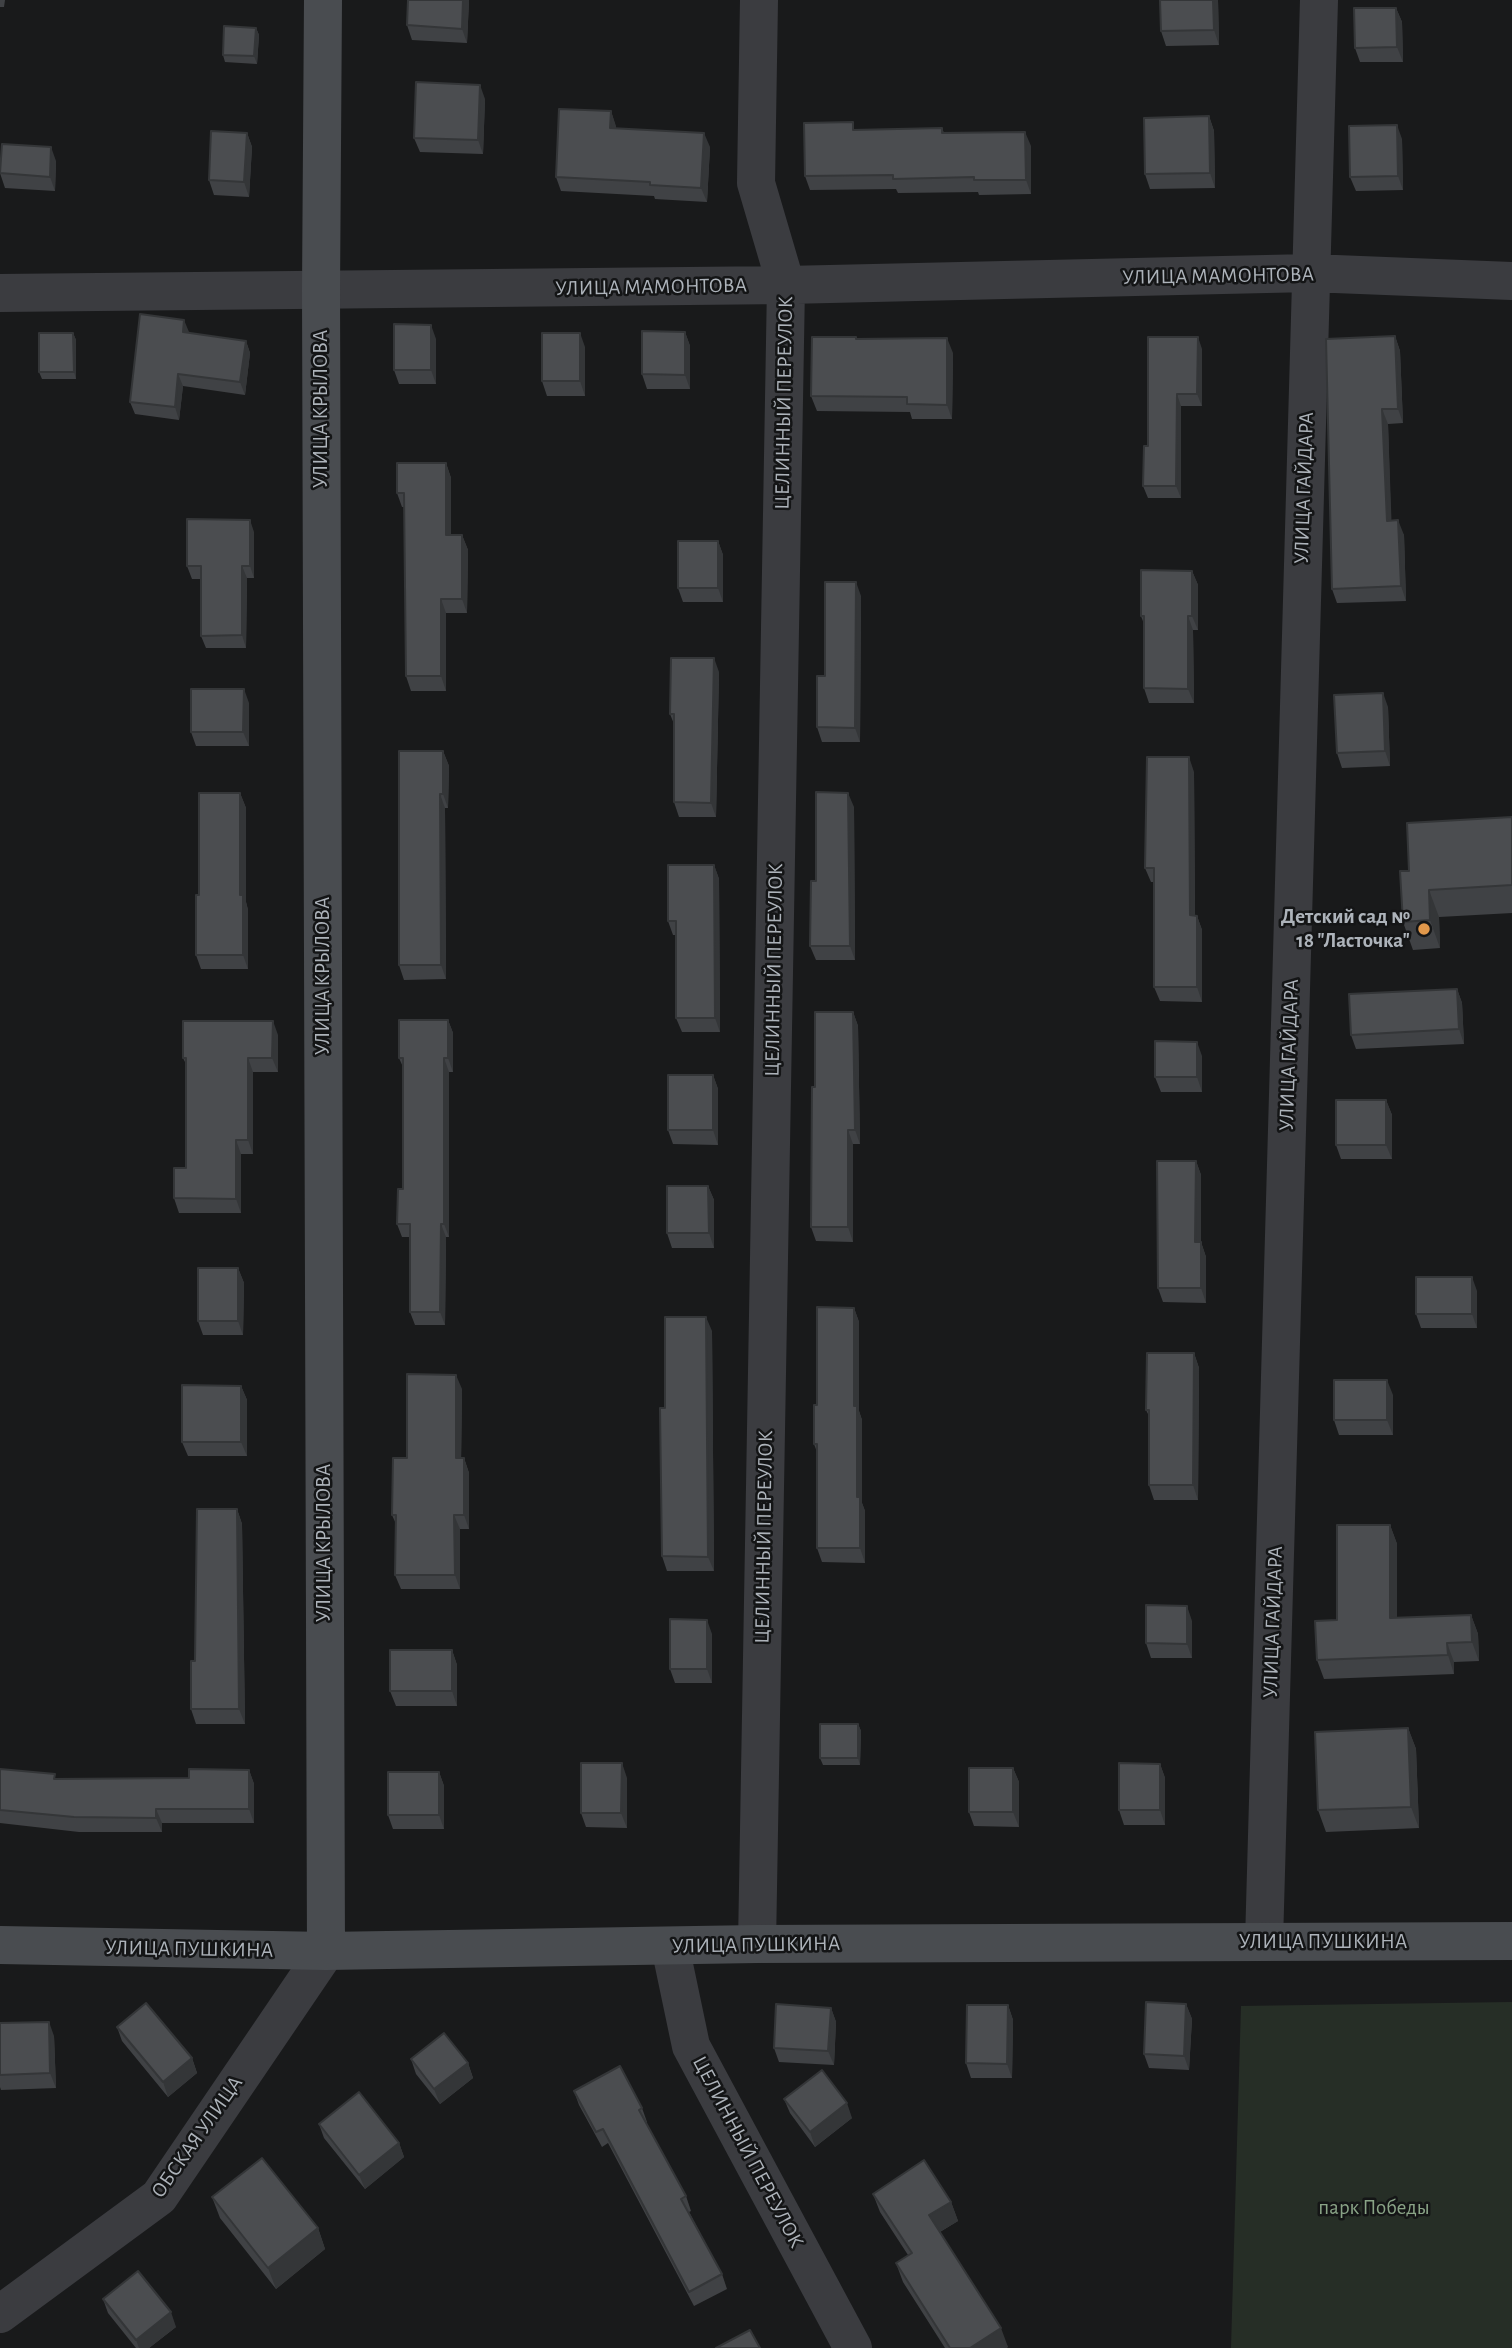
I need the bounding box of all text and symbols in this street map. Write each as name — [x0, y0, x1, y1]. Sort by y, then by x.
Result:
street label: УЛИЦА МАМОНТОВА — [1122, 262, 1314, 290]
street label: УЛИЦА МАМОНТОВА — [555, 273, 747, 301]
street label: ЦЕЛИННЫЙ ПЕРЕУЛОК — [770, 296, 798, 510]
street label: УЛИЦА КРЫЛОВА — [308, 330, 334, 488]
street label: УЛИЦА ГАЙДАРА — [1289, 411, 1319, 565]
street label: ЦЕЛИННЫЙ ПЕРЕУЛОК — [760, 863, 788, 1077]
street label: УЛИЦА КРЫЛОВА — [310, 897, 336, 1055]
place label: Детский сад № 18 "Ласточка" — [1281, 904, 1410, 954]
marker: Детский сад № 18 "Ласточка" — [1416, 921, 1432, 937]
street label: УЛИЦА ГАЙДАРА — [1274, 978, 1304, 1132]
street label: ЦЕЛИННЫЙ ПЕРЕУЛОК — [750, 1430, 778, 1644]
street label: УЛИЦА КРЫЛОВА — [311, 1464, 337, 1622]
street label: УЛИЦА ГАЙДАРА — [1258, 1545, 1288, 1699]
street label: УЛИЦА ПУШКИНА — [1239, 1929, 1407, 1955]
street label: УЛИЦА ПУШКИНА — [672, 1931, 840, 1959]
street label: УЛИЦА ПУШКИНА — [105, 1935, 273, 1963]
street label: ЦЕЛИННЫЙ ПЕРЕУЛОК — [687, 2052, 809, 2252]
street label: ОБСКАЯ УЛИЦА — [146, 2071, 248, 2203]
park label: парк Победы — [1318, 2195, 1430, 2221]

